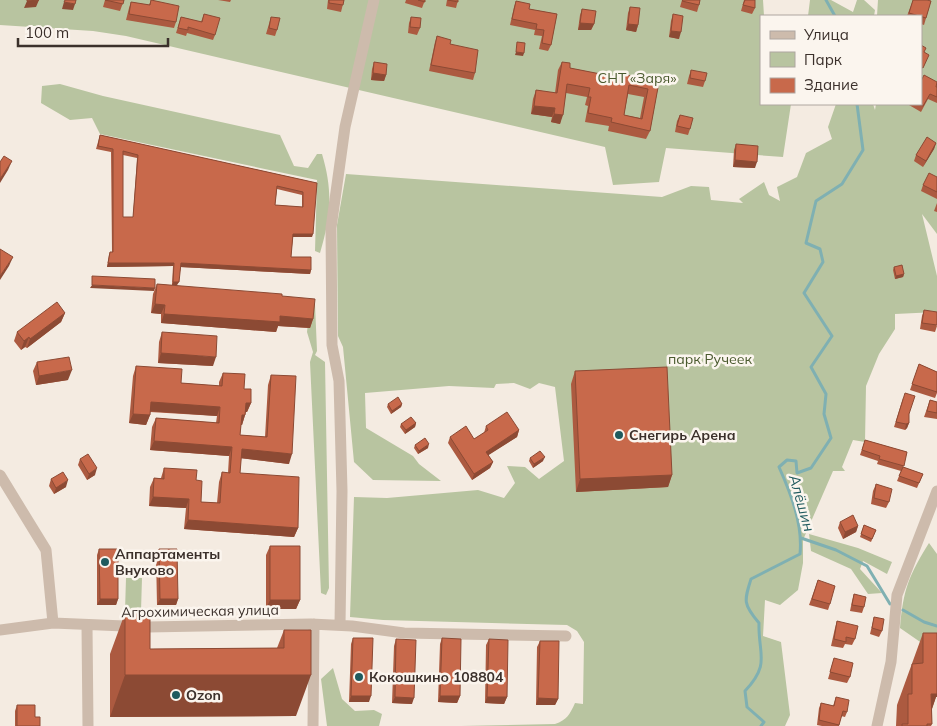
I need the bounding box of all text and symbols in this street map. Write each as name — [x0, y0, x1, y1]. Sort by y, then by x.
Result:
scale bar — [18, 15, 168, 47]
legend — [760, 15, 922, 105]
text: 100 m — [25, 23, 69, 42]
text: Улица — [803, 25, 849, 44]
text: Парк — [804, 50, 843, 69]
park label: СНТ «Заря» — [598, 69, 676, 87]
text: Здание — [804, 75, 858, 94]
park label: парк Ручеек — [668, 350, 753, 368]
place label: Снегирь Арена — [629, 426, 736, 444]
marker: Снегирь Арена — [613, 429, 625, 441]
water label: Алёшин — [785, 471, 819, 534]
place label: Аппартаменты Внуково — [115, 545, 220, 579]
marker: Аппартаменты Внуково — [99, 556, 111, 568]
street label: Агрохимическая улица — [121, 601, 279, 621]
place label: Кокошкино 108804 — [369, 668, 504, 686]
marker: Кокошкино 108804 — [353, 671, 365, 683]
place label: Ozon — [186, 686, 221, 704]
marker: Ozon — [170, 689, 182, 701]

